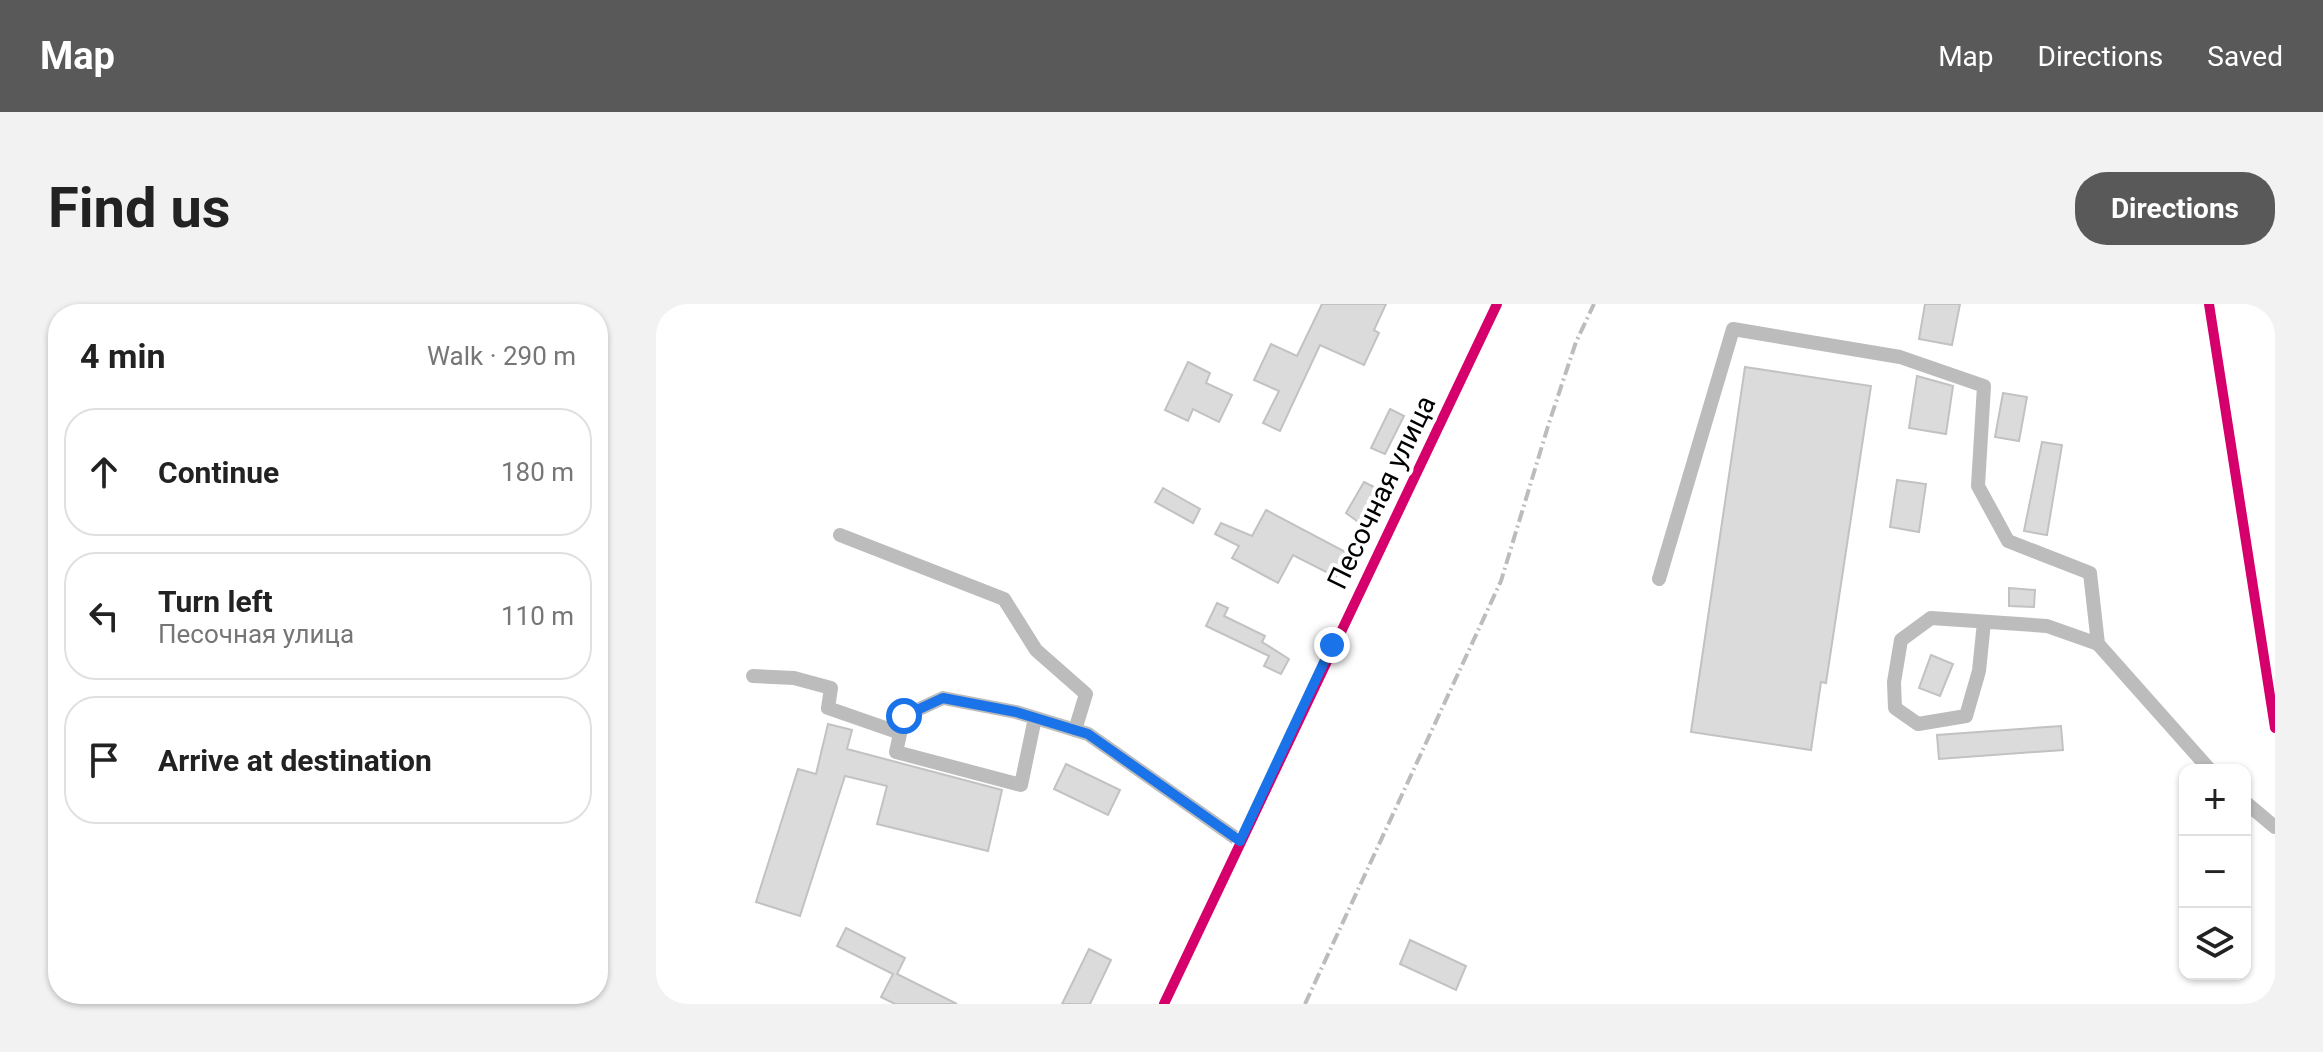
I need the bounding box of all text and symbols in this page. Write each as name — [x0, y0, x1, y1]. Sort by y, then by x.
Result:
text: Map — [40, 34, 115, 78]
text: Map — [1938, 40, 1994, 73]
text: Directions — [2038, 40, 2163, 73]
text: Saved — [2207, 40, 2283, 73]
button: Directions — [2075, 172, 2275, 245]
text: Find us — [48, 175, 231, 241]
text: 4 min — [80, 336, 165, 376]
text: Walk · 290 m — [427, 341, 576, 371]
street label: Песочная улица — [1320, 390, 1443, 594]
icon: ahead — [82, 450, 126, 494]
text: Continue — [158, 455, 279, 490]
text: 180 m — [501, 457, 574, 487]
text: Turn left — [158, 584, 273, 619]
icon: left — [82, 594, 126, 638]
text: 110 m — [501, 601, 574, 631]
text: Песочная улица — [158, 619, 354, 649]
route end — [1314, 627, 1350, 663]
route start — [886, 698, 922, 734]
icon: arrive — [82, 738, 126, 782]
text: Arrive at destination — [158, 743, 432, 778]
map controls — [2179, 764, 2251, 980]
button: + — [2179, 764, 2251, 836]
button: − — [2179, 836, 2251, 908]
button: layers — [2179, 908, 2251, 980]

